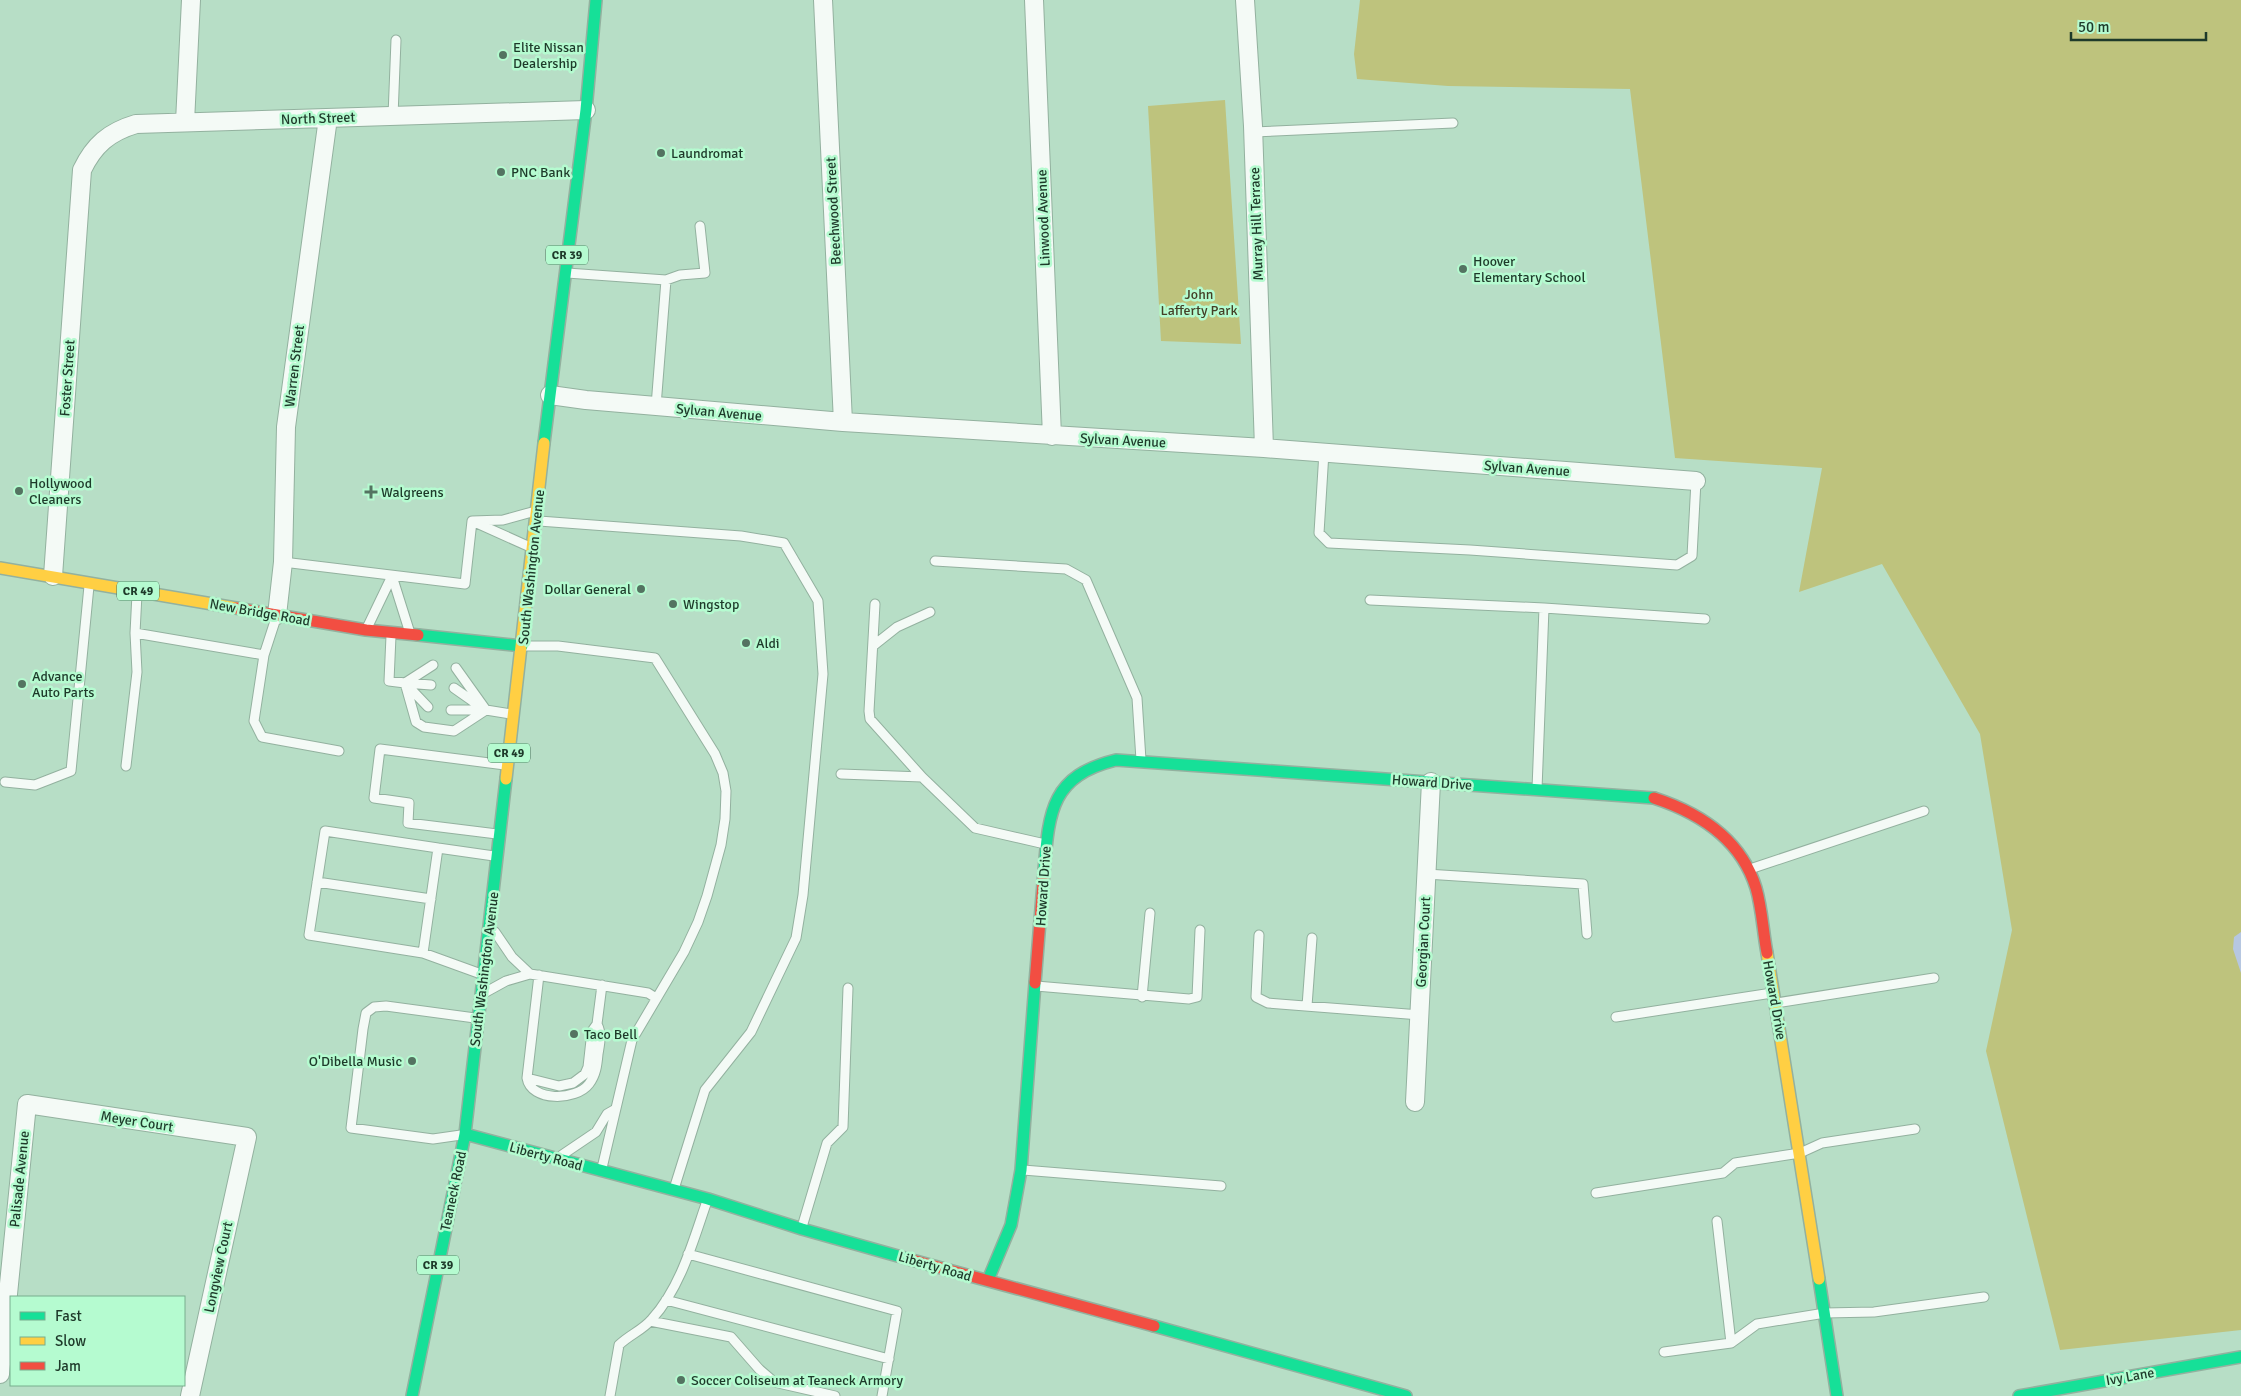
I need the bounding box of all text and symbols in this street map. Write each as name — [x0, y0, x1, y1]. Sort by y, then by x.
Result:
scale bar — [2071, 10, 2206, 42]
text: 50 m — [2078, 18, 2109, 36]
place label: Elite Nissan Dealership — [513, 39, 584, 72]
marker: Elite Nissan Dealership — [497, 49, 509, 61]
street label: North Street — [281, 109, 356, 128]
place label: Laundromat — [671, 145, 743, 162]
marker: Laundromat — [655, 147, 667, 159]
street label: Beechwood Street — [822, 157, 845, 265]
place label: PNC Bank — [511, 164, 570, 181]
marker: PNC Bank — [495, 166, 507, 178]
street label: Murray Hill Terrace — [1246, 167, 1267, 281]
street label: Linwood Avenue — [1033, 169, 1054, 267]
road number: CR 39 — [546, 246, 588, 264]
place label: Hoover Elementary School — [1473, 253, 1586, 286]
marker: Hoover Elementary School — [1457, 263, 1469, 275]
park label: John Lafferty Park — [1160, 286, 1238, 319]
street label: Warren Street — [281, 324, 308, 408]
street label: Foster Street — [56, 339, 79, 417]
street label: Sylvan Avenue — [675, 400, 763, 425]
street label: Sylvan Avenue — [1080, 430, 1166, 451]
street label: Sylvan Avenue — [1483, 457, 1570, 480]
place label: Hollywood Cleaners — [29, 475, 92, 508]
place label: Walgreens — [381, 484, 444, 501]
marker: Hollywood Cleaners — [13, 485, 25, 497]
marker: Walgreens — [365, 486, 377, 498]
street label: South Washington Avenue — [515, 489, 548, 645]
place label: Dollar General — [544, 581, 631, 598]
road number: CR 49 — [117, 582, 159, 600]
marker: Dollar General — [635, 583, 647, 595]
street label: New Bridge Road — [208, 595, 312, 630]
place label: Wingstop — [683, 596, 739, 613]
marker: Wingstop — [667, 598, 679, 610]
place label: Aldi — [756, 635, 780, 652]
marker: Aldi — [740, 637, 752, 649]
place label: Advance Auto Parts — [32, 668, 94, 701]
marker: Advance Auto Parts — [16, 678, 28, 690]
road number: CR 49 — [488, 744, 530, 762]
street label: Howard Drive — [1391, 771, 1473, 794]
street label: Howard Drive — [1032, 845, 1055, 927]
street label: South Washington Avenue — [467, 891, 502, 1047]
street label: Georgian Court — [1413, 896, 1434, 988]
street label: Howard Drive — [1759, 959, 1790, 1041]
place label: Taco Bell — [584, 1026, 637, 1043]
marker: Taco Bell — [568, 1028, 580, 1040]
place label: O'Dibella Music — [309, 1053, 402, 1070]
marker: O'Dibella Music — [406, 1055, 418, 1067]
street label: Meyer Court — [99, 1107, 175, 1136]
street label: Palisade Avenue — [6, 1130, 33, 1228]
street label: Liberty Road — [507, 1139, 584, 1174]
street label: Teaneck Road — [437, 1150, 470, 1233]
street label: Longview Court — [201, 1220, 236, 1314]
street label: Liberty Road — [896, 1248, 973, 1285]
road number: CR 39 — [417, 1256, 459, 1274]
legend — [10, 1296, 185, 1386]
text: Fast — [55, 1307, 82, 1325]
text: Slow — [55, 1332, 86, 1350]
text: Jam — [55, 1357, 81, 1375]
street label: Ivy Lane — [2104, 1364, 2156, 1389]
place label: Soccer Coliseum at Teaneck Armory — [691, 1372, 904, 1389]
marker: Soccer Coliseum at Teaneck Armory — [675, 1374, 687, 1386]

